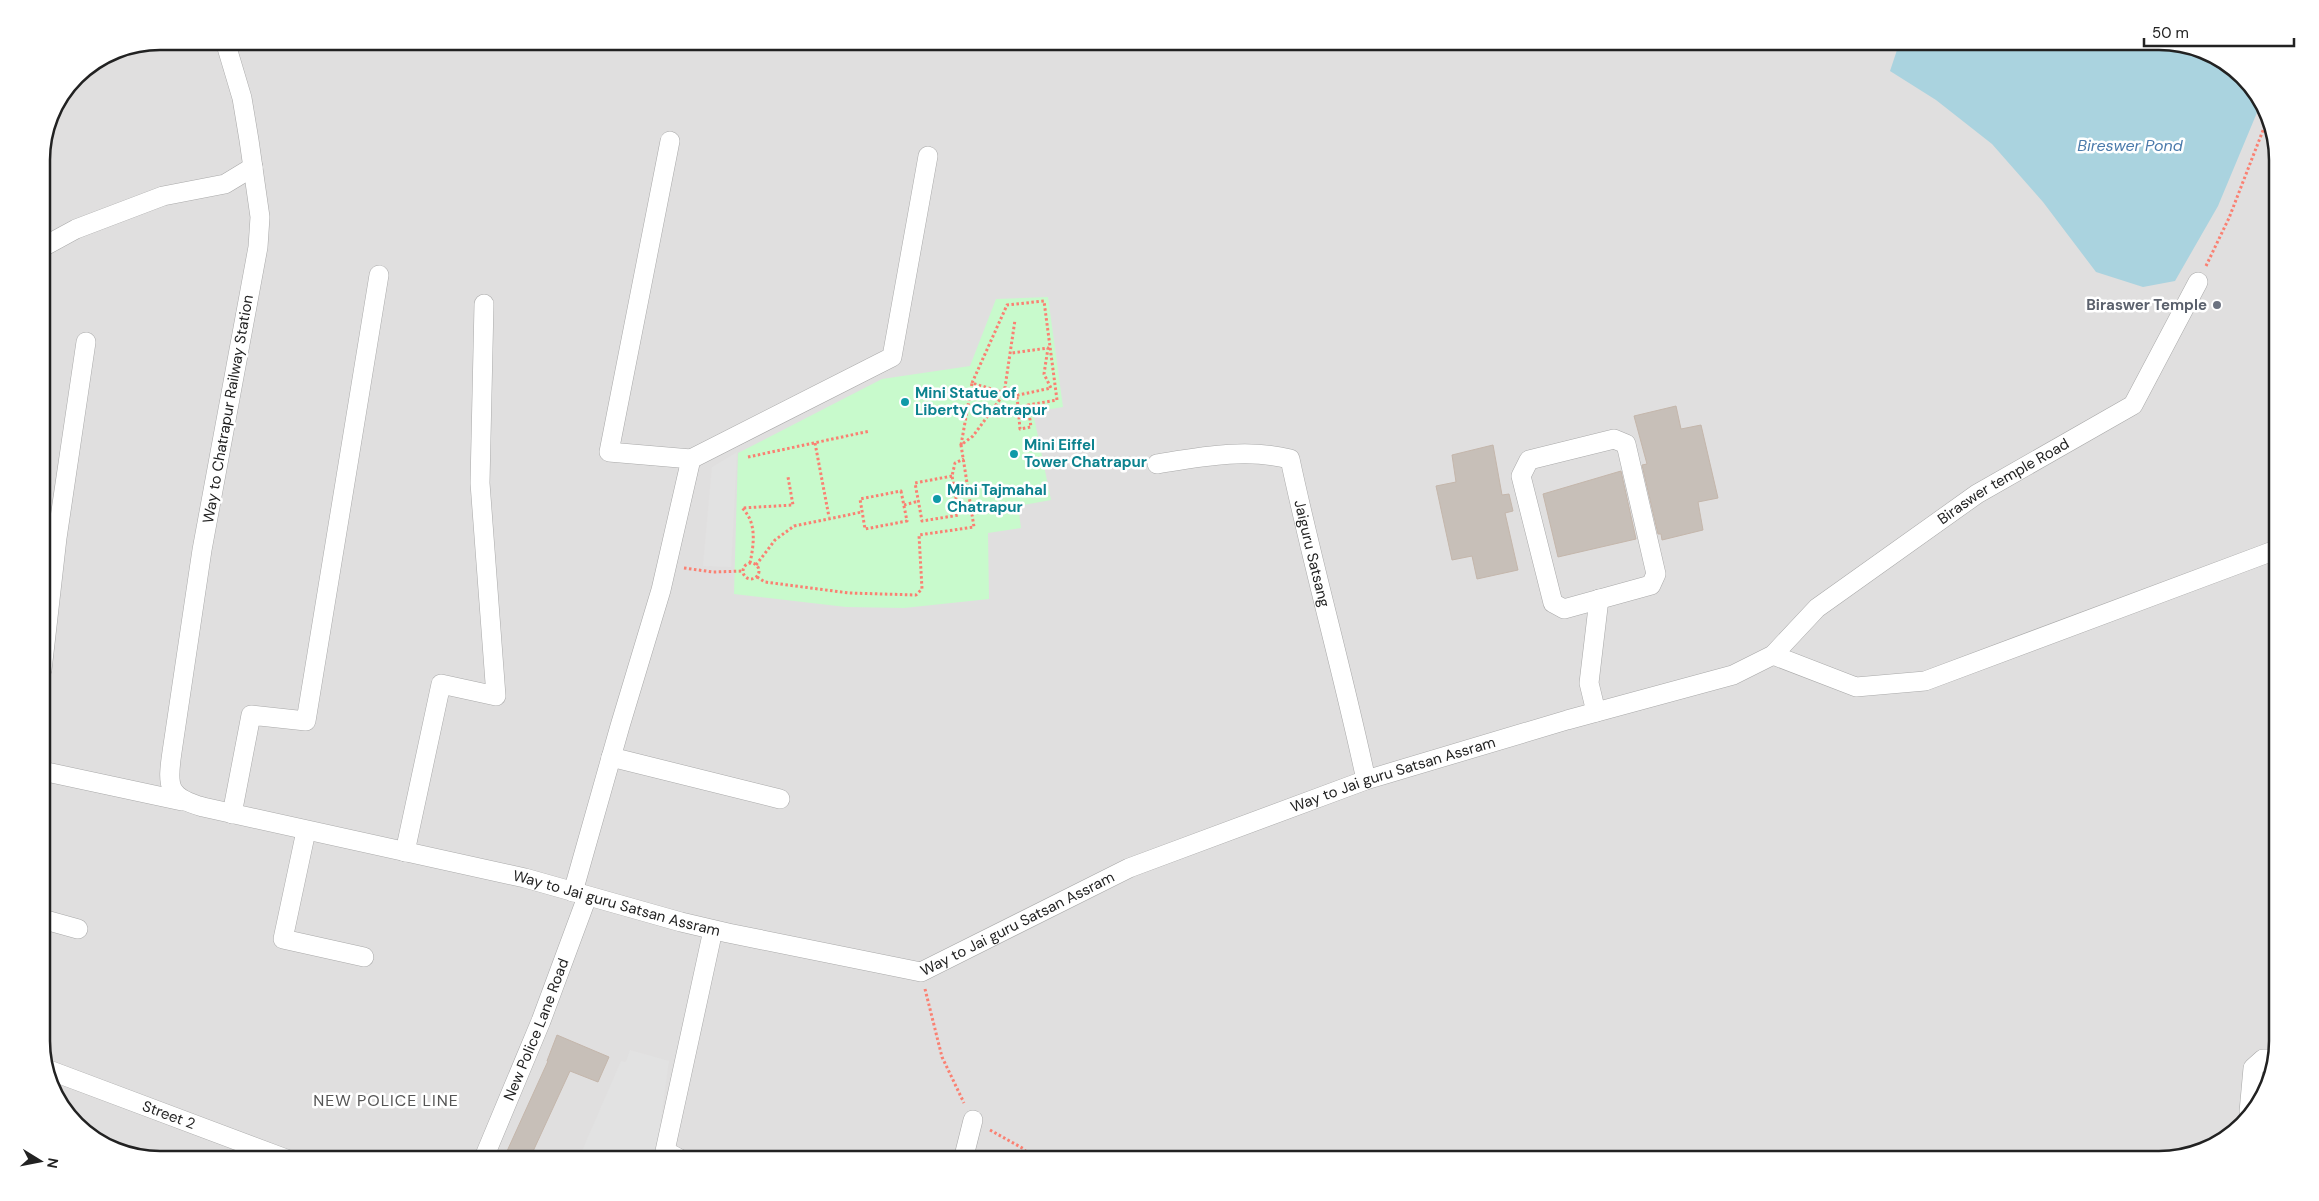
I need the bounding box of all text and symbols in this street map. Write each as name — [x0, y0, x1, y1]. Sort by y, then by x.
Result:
scale bar — [2144, 15, 2294, 47]
text: 50 m — [2152, 23, 2189, 43]
water label: Bireswer Pond — [2077, 135, 2184, 156]
street label: Way to Chatrapur Railway Station — [198, 293, 258, 525]
place label: Biraswer Temple — [2086, 295, 2207, 315]
marker: Biraswer Temple — [2211, 299, 2223, 311]
place label: Mini Statue of Liberty Chatrapur — [915, 383, 1047, 420]
marker: Mini Statue of Liberty Chatrapur — [899, 396, 911, 408]
street label: Biraswer temple Road — [1934, 434, 2073, 529]
place label: Mini Eiffel Tower Chatrapur — [1024, 435, 1147, 472]
marker: Mini Eiffel Tower Chatrapur — [1008, 448, 1020, 460]
place label: Mini Tajmahal Chatrapur — [947, 480, 1047, 517]
marker: Mini Tajmahal Chatrapur — [931, 493, 943, 505]
street label: Jaiguru Satsang — [1289, 498, 1335, 609]
street label: Way to Jai guru Satsan Assram — [1288, 732, 1498, 817]
street label: Way to Jai guru Satsan Assram — [511, 866, 722, 941]
street label: Way to Jai guru Satsan Assram — [917, 867, 1118, 981]
street label: New Police Lane Road — [499, 956, 573, 1104]
district label: NEW POLICE LINE — [313, 1090, 459, 1111]
street label: Street 2 — [140, 1096, 198, 1134]
north arrow — [15, 1136, 65, 1186]
text: N — [43, 1157, 63, 1170]

